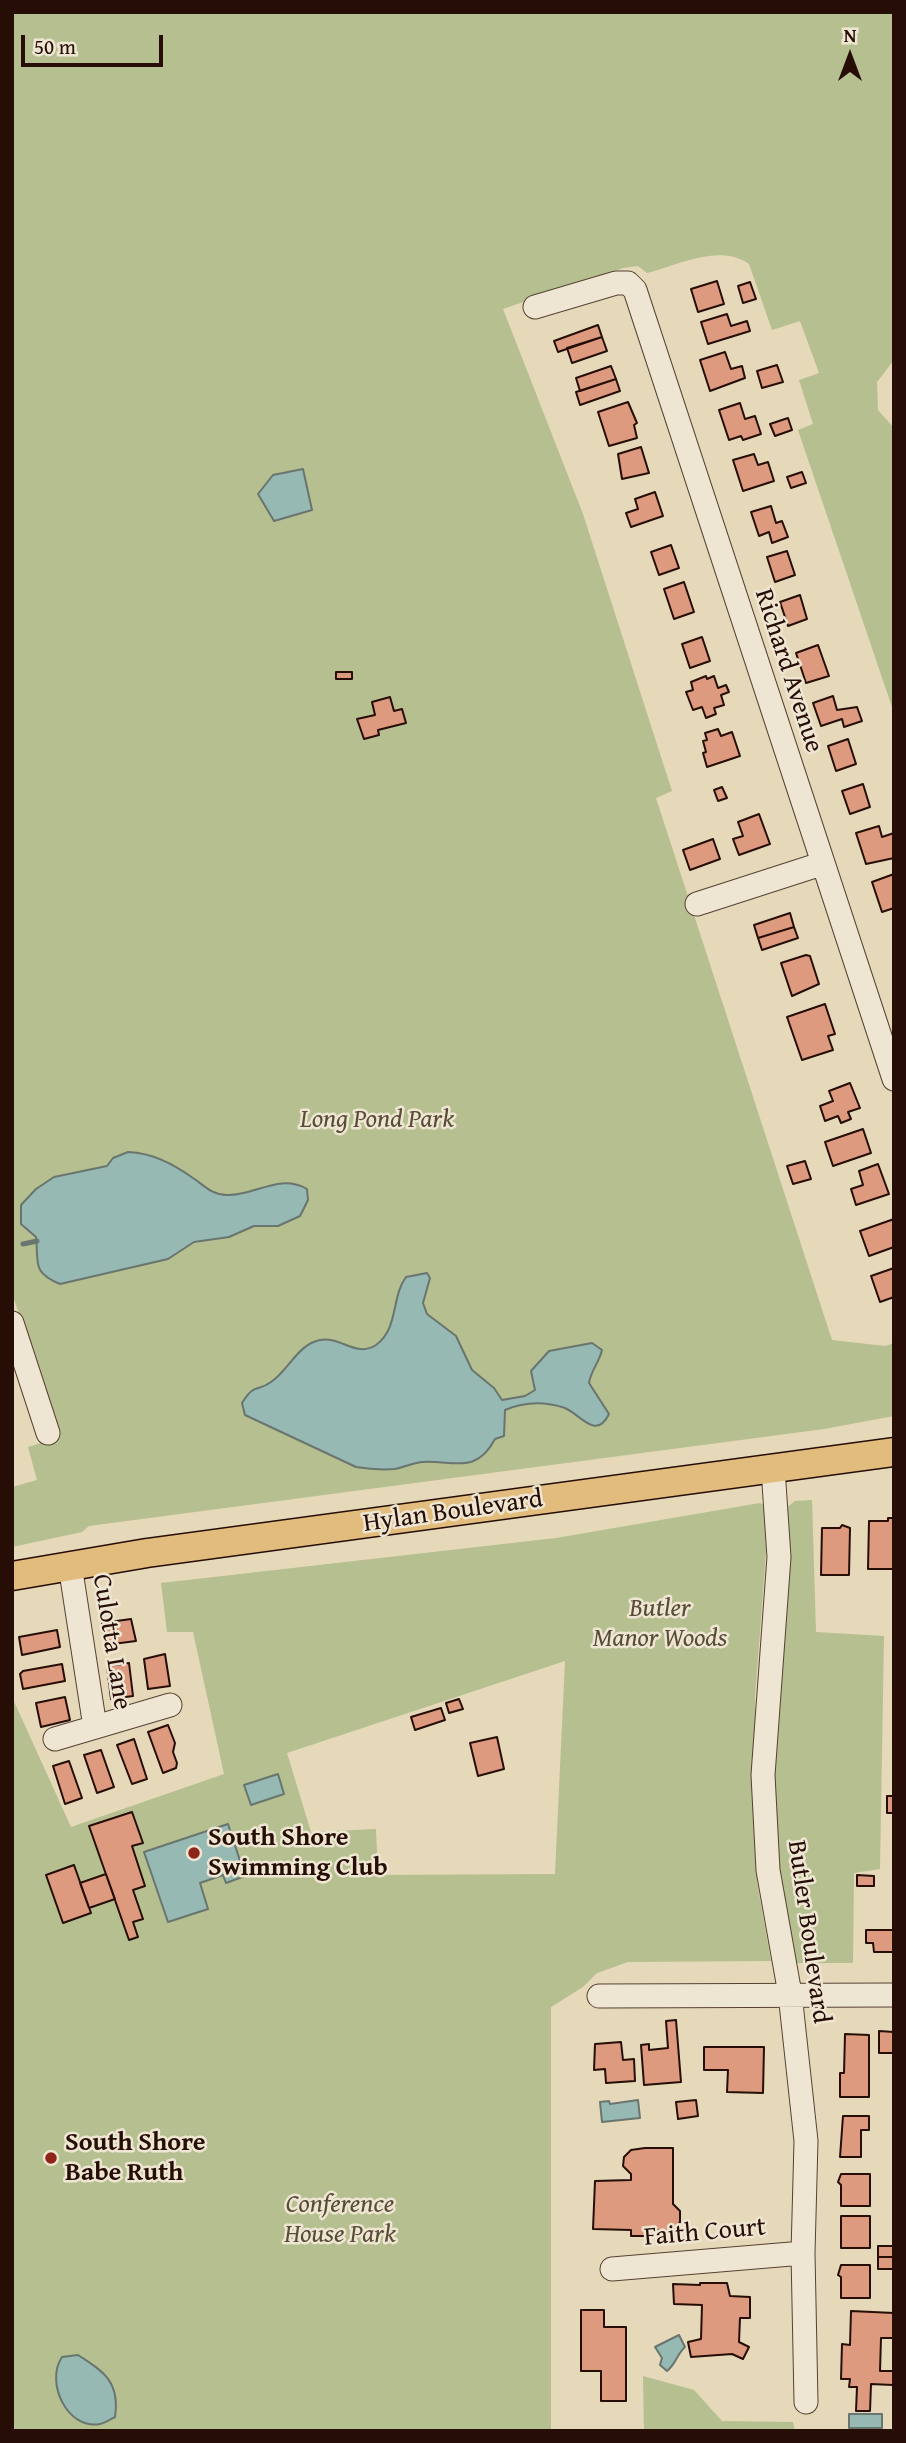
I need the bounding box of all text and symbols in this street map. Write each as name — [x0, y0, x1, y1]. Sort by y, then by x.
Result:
scale bar — [24, 21, 166, 65]
north arrow — [815, 21, 885, 91]
text: N — [844, 21, 856, 49]
text: 50 m — [34, 31, 76, 62]
street label: Richard Avenue — [747, 585, 829, 757]
park label: Long Pond Park — [300, 1104, 454, 1136]
street label: Hylan Boulevard — [361, 1484, 545, 1540]
street label: Culotta Lane — [85, 1572, 137, 1712]
park label: Butler Manor Woods — [593, 1593, 727, 1654]
place label: South Shore Swimming Club — [208, 1822, 388, 1884]
street label: Butler Boulevard — [780, 1838, 836, 2026]
marker: South Shore Swimming Club — [186, 1845, 202, 1861]
place label: South Shore Babe Ruth — [65, 2127, 205, 2188]
marker: South Shore Babe Ruth — [43, 2150, 59, 2166]
park label: Conference House Park — [284, 2189, 396, 2250]
street label: Faith Court — [643, 2212, 767, 2254]

